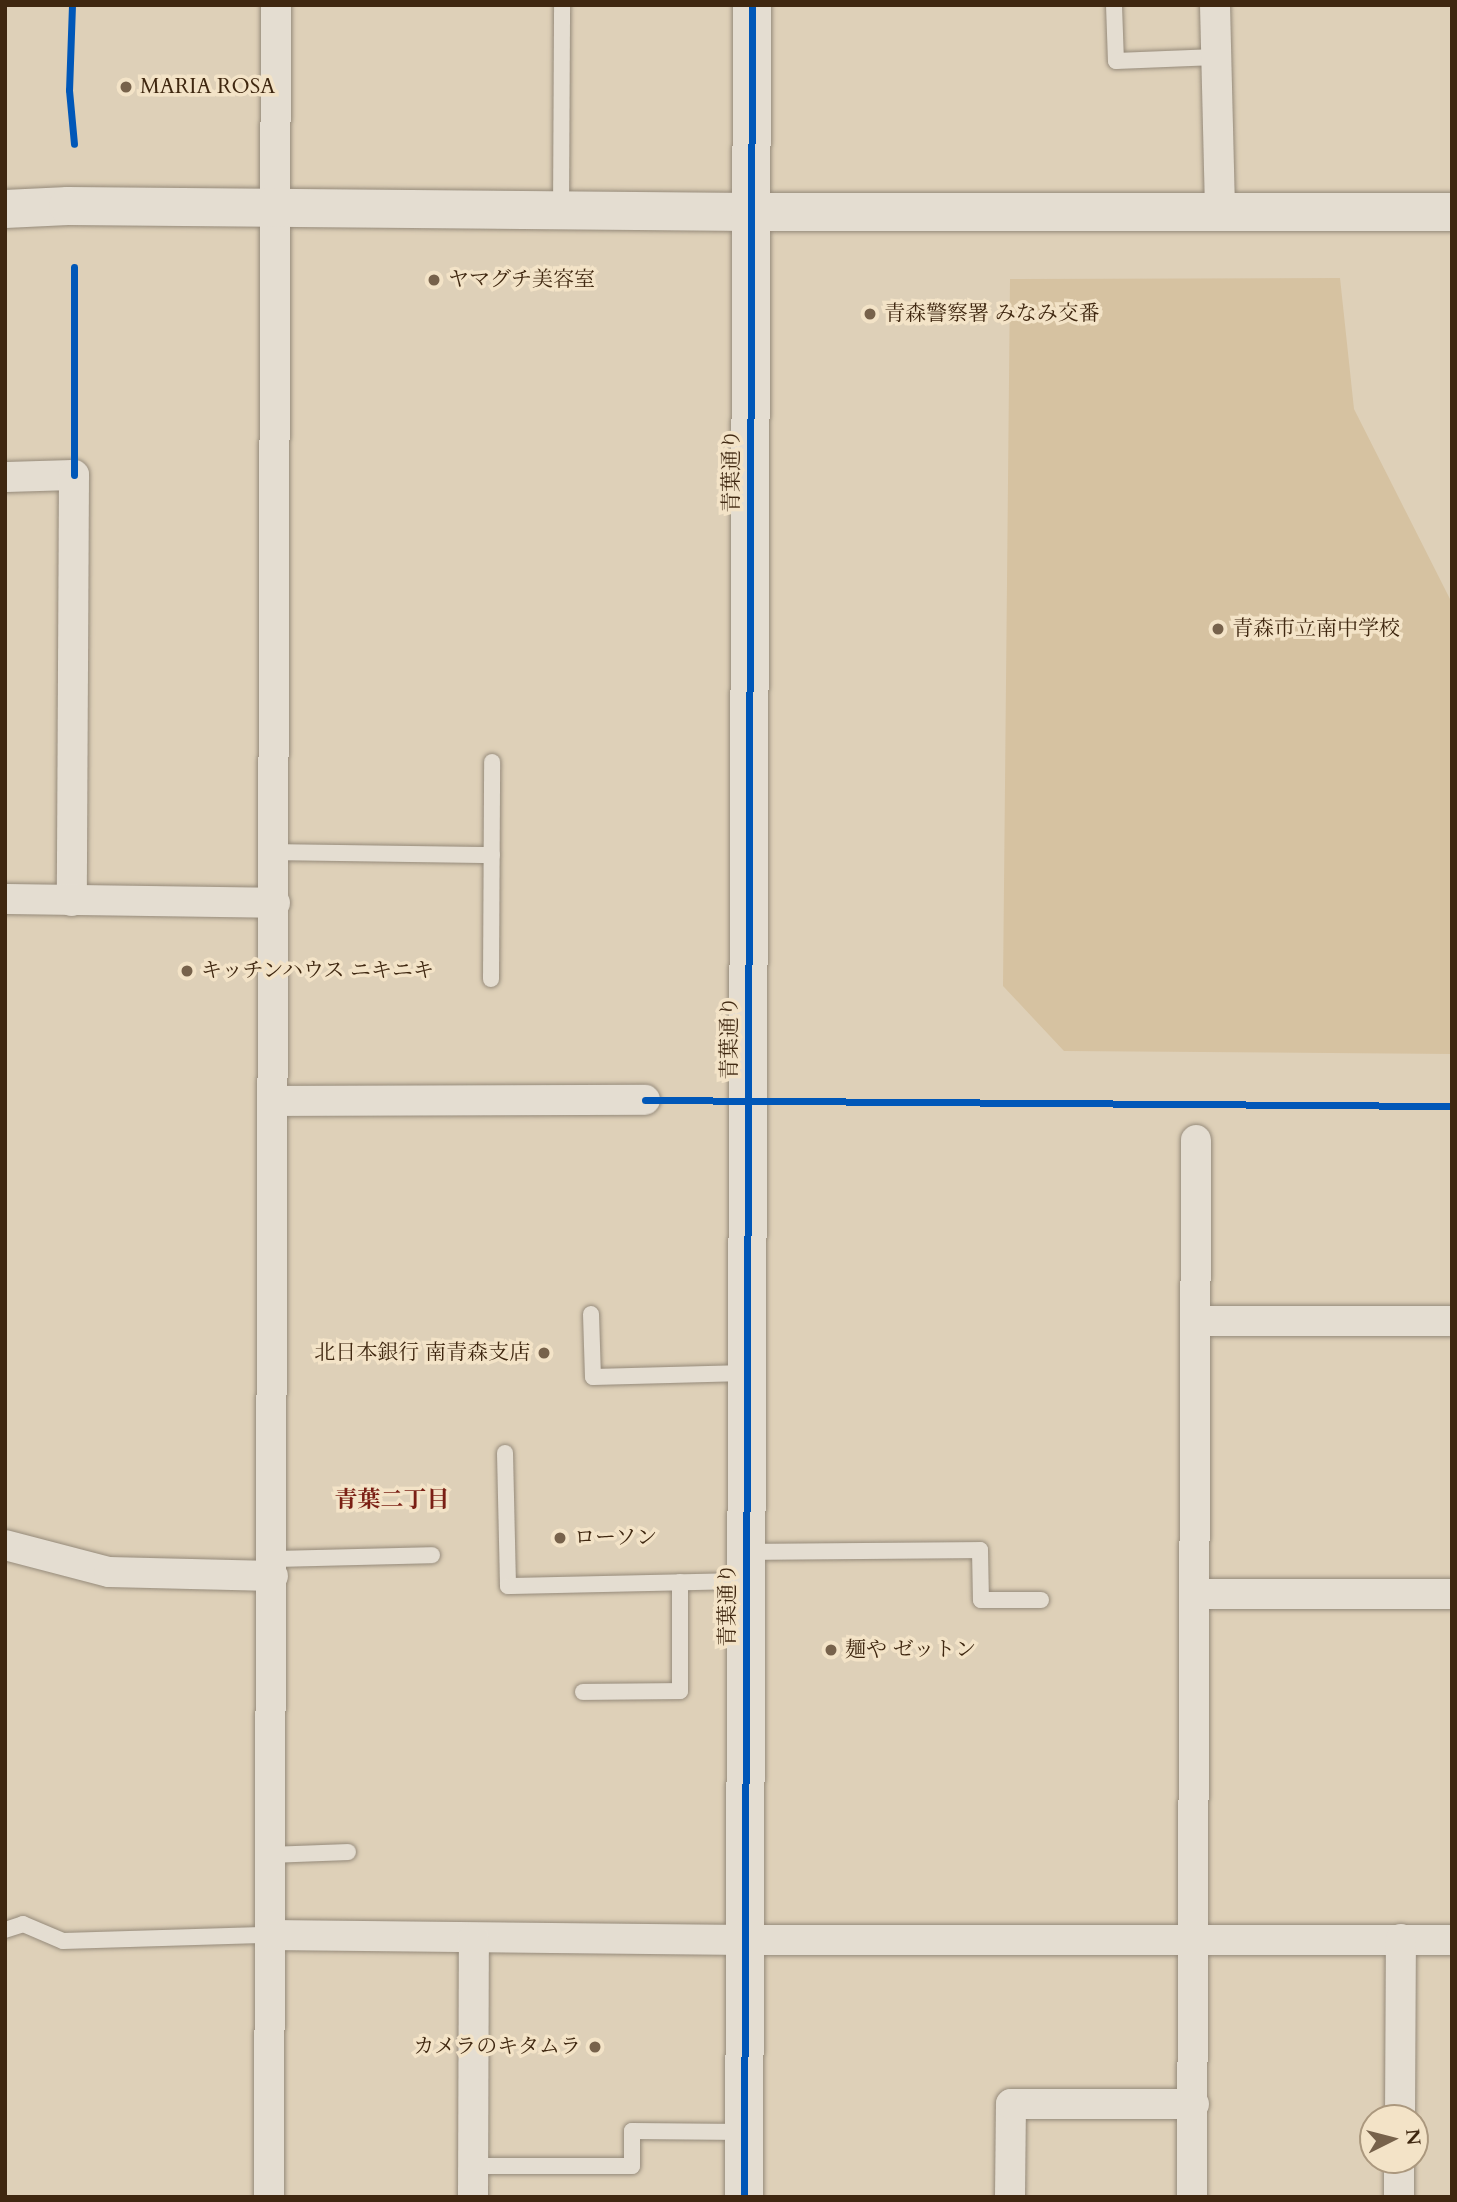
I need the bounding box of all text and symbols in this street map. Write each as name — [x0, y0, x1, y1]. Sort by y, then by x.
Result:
place label: MARIA ROSA — [140, 74, 275, 100]
marker: MARIA ROSA — [118, 79, 134, 95]
place label: ヤマグチ美容室 — [448, 267, 595, 293]
marker: ヤマグチ美容室 — [426, 272, 442, 288]
place label: 青森警察署 みなみ交番 — [884, 301, 1100, 327]
marker: 青森警察署 みなみ交番 — [862, 306, 878, 322]
street label: 青葉通り — [719, 429, 745, 513]
place label: 青森市立南中学校 — [1232, 616, 1400, 642]
marker: 青森市立南中学校 — [1210, 621, 1226, 637]
place label: キッチンハウス ニキニキ — [201, 958, 438, 984]
marker: キッチンハウス ニキニキ — [179, 963, 195, 979]
street label: 青葉通り — [717, 996, 743, 1080]
place label: 北日本銀行 南青森支店 — [314, 1340, 530, 1366]
marker: 北日本銀行 南青森支店 — [536, 1345, 552, 1361]
district label: 青葉二丁目 — [335, 1486, 449, 1514]
place label: ローソン — [574, 1525, 658, 1551]
marker: ローソン — [552, 1530, 568, 1546]
street label: 青葉通り — [715, 1563, 741, 1647]
place label: 麺や ゼットン — [845, 1637, 977, 1663]
marker: 麺や ゼットン — [823, 1642, 839, 1658]
place label: カメラのキタムラ — [413, 2034, 581, 2060]
marker: カメラのキタムラ — [587, 2039, 603, 2055]
north arrow — [1359, 2104, 1429, 2174]
text: N — [1399, 2127, 1427, 2147]

